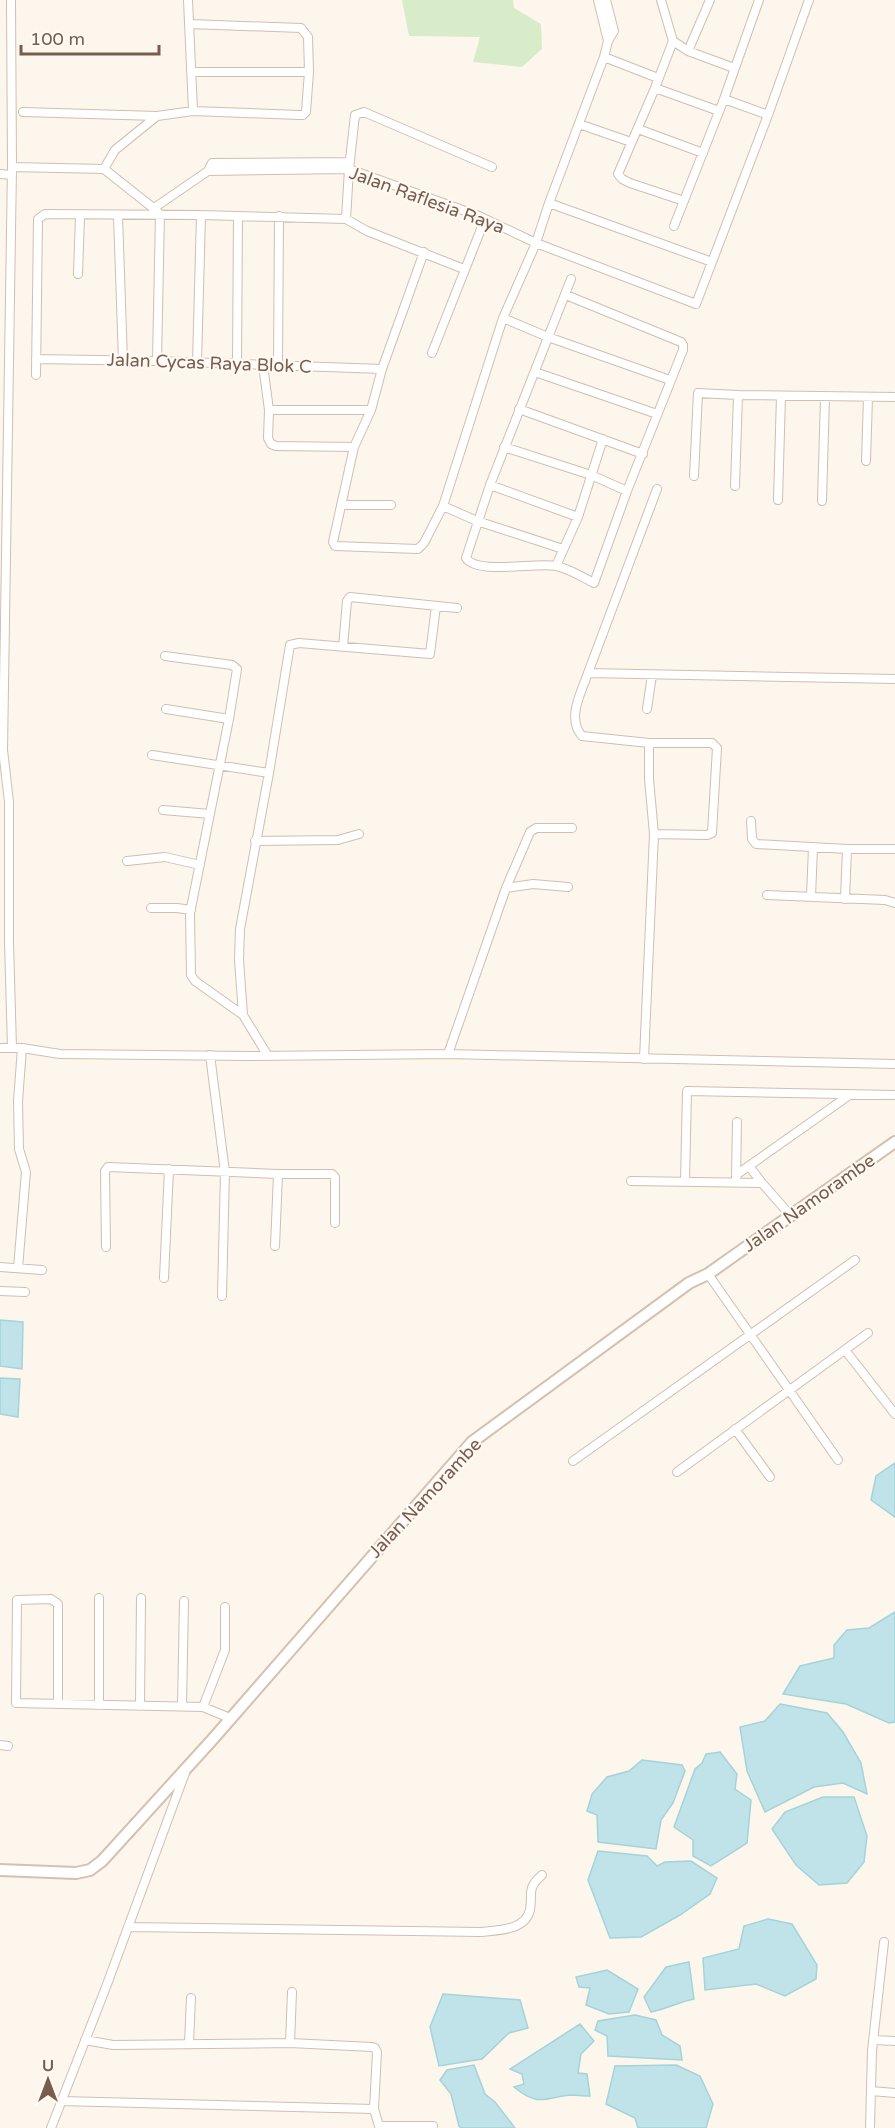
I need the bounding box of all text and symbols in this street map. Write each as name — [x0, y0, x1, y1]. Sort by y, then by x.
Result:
scale bar — [21, 18, 159, 56]
text: 100 m — [30, 28, 85, 50]
street label: Jalan Raflesia Raya — [346, 162, 508, 238]
street label: Jalan Cycas Raya Blok C — [106, 348, 312, 378]
street label: Jalan Namorambe — [739, 1149, 879, 1257]
street label: Jalan Namorambe — [364, 1433, 486, 1563]
north arrow — [18, 2050, 78, 2110]
text: U — [42, 2056, 54, 2076]

